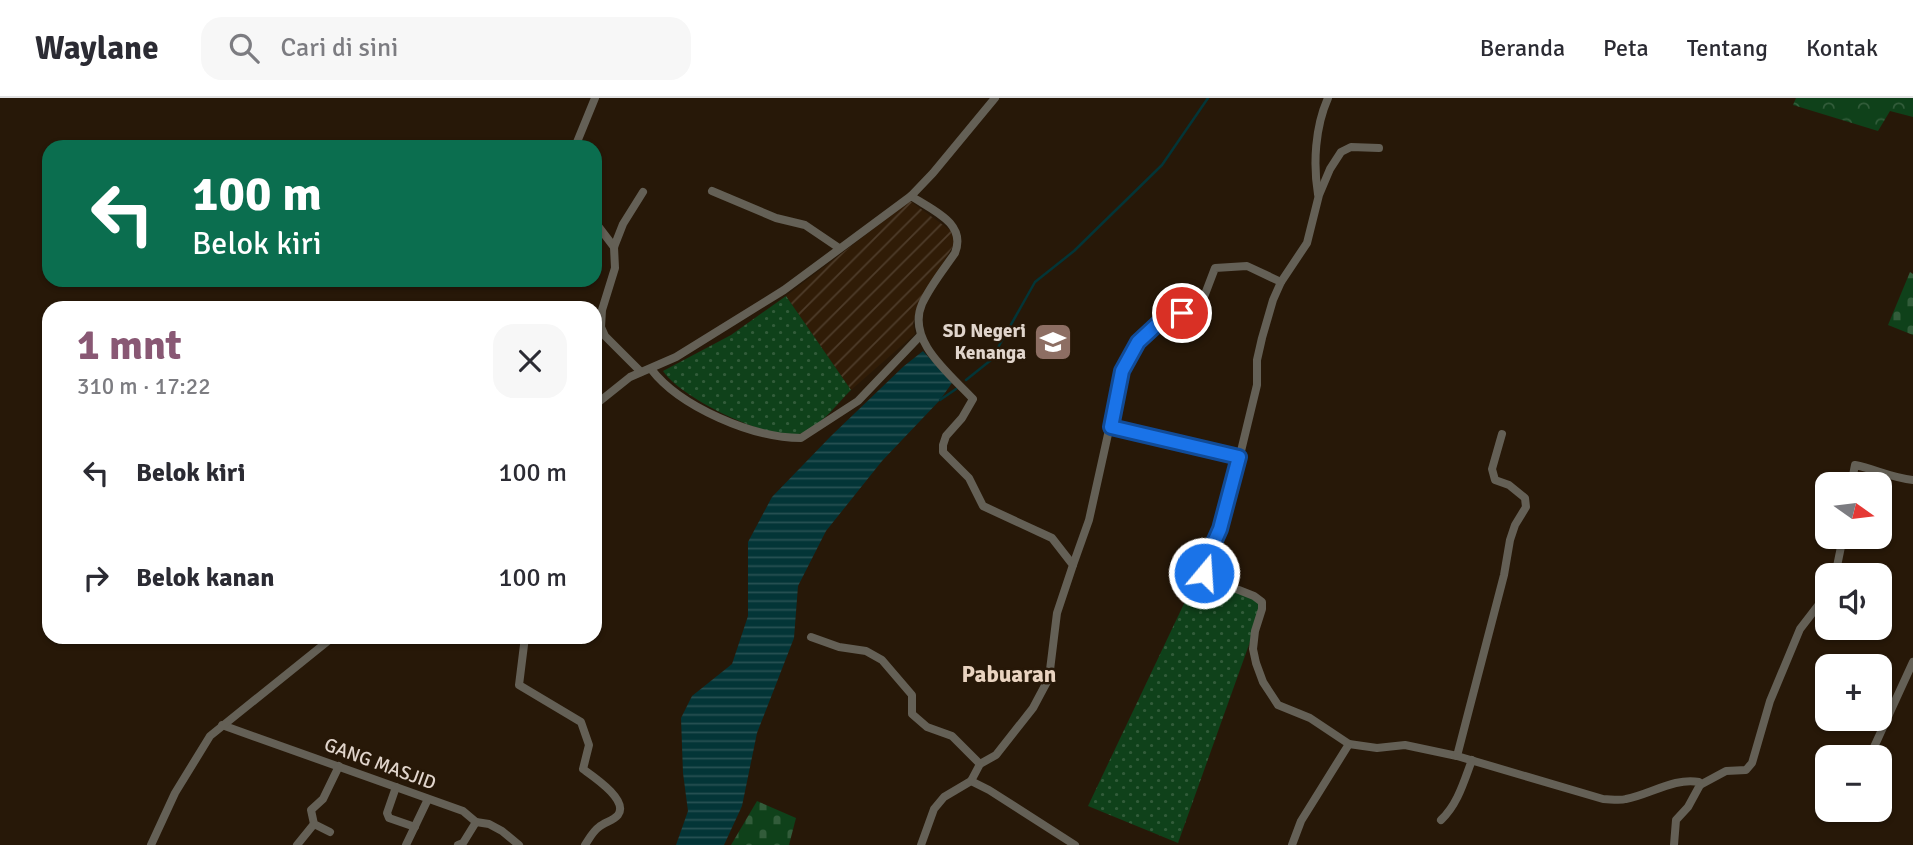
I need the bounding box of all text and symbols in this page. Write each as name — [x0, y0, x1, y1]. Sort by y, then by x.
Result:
search box — [201, 17, 691, 80]
text: Waylane — [35, 28, 159, 69]
icon: search — [225, 29, 263, 67]
text: Cari di sini — [281, 32, 398, 64]
text: Beranda — [1480, 33, 1565, 63]
text: Peta — [1603, 33, 1649, 63]
text: Tentang — [1687, 33, 1768, 63]
text: Kontak — [1806, 33, 1878, 63]
text: 100 m — [192, 164, 322, 224]
icon: left — [77, 168, 168, 259]
text: Belok kiri — [192, 224, 322, 263]
pin — [1152, 283, 1212, 343]
icon: arrive — [1163, 294, 1201, 332]
place label: SD Negeri Kenanga — [943, 319, 1026, 365]
text: 1 mnt — [77, 320, 182, 371]
school or university icon: SD Negeri Kenanga — [1032, 321, 1074, 363]
button: close — [493, 324, 567, 398]
text: 310 m · 17:22 — [77, 372, 211, 401]
icon: left — [77, 454, 115, 492]
text: Belok kiri — [136, 457, 245, 489]
text: 100 m — [498, 457, 567, 489]
north arrow — [1815, 472, 1892, 550]
map controls — [1815, 472, 1892, 822]
position arrow — [1167, 536, 1241, 610]
icon: right — [77, 559, 115, 597]
text: Belok kanan — [136, 562, 274, 594]
text: 100 m — [498, 562, 567, 594]
button: sound — [1815, 563, 1892, 640]
button: + — [1815, 654, 1892, 731]
district label: Pabuaran — [962, 660, 1056, 689]
street label: GANG MASJID — [321, 733, 439, 795]
button: − — [1815, 745, 1892, 822]

